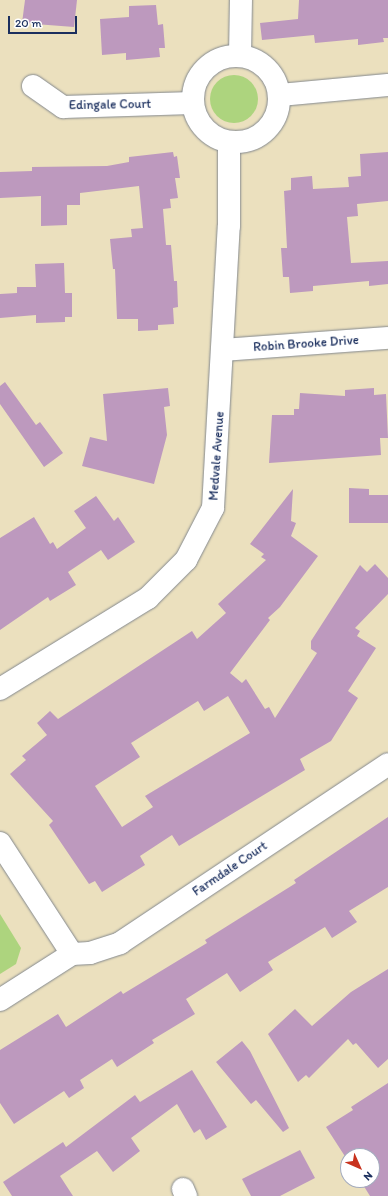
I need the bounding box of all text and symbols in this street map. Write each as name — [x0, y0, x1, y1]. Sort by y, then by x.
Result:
scale bar — [10, 8, 79, 34]
text: 20 m — [15, 16, 42, 30]
street label: Edingale Court — [69, 96, 151, 114]
street label: Robin Brooke Drive — [252, 333, 360, 355]
street label: Medvale Avenue — [206, 411, 228, 501]
street label: Farmdale Court — [190, 838, 270, 900]
north arrow — [340, 1148, 380, 1188]
text: N — [361, 1169, 375, 1183]

